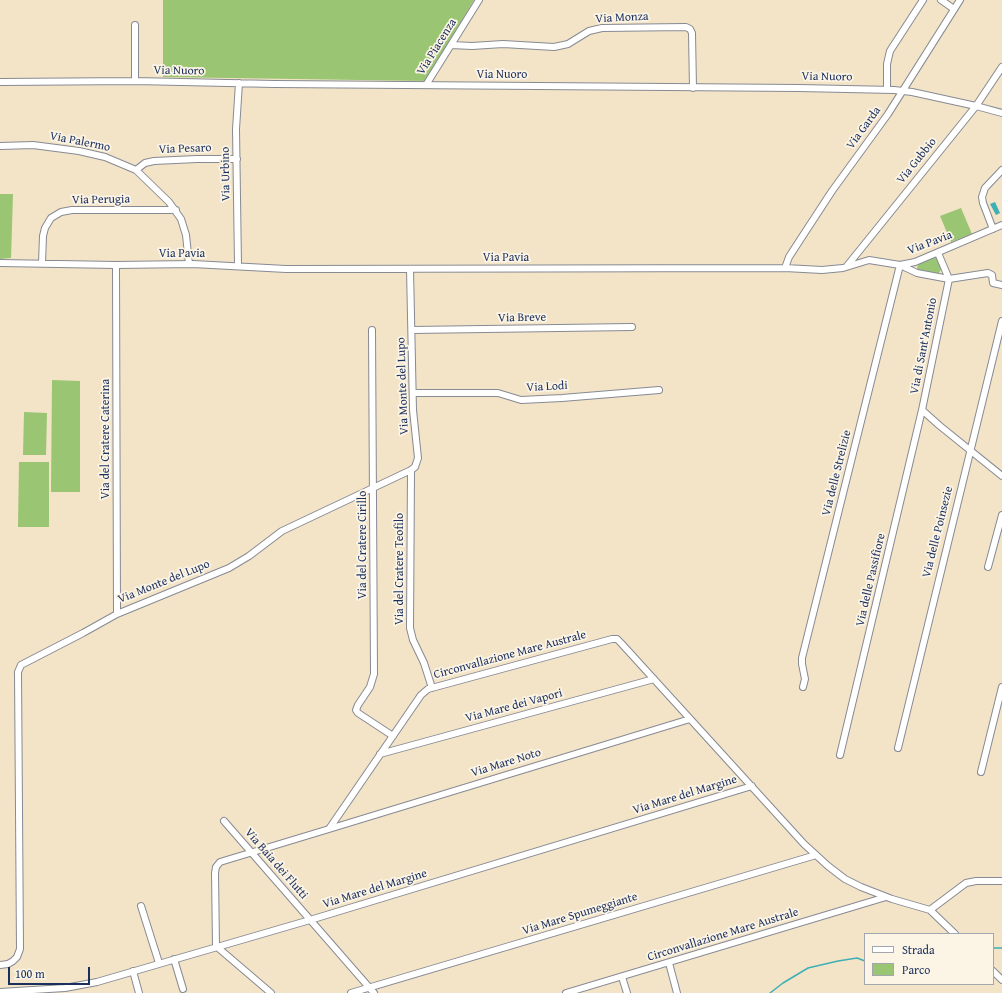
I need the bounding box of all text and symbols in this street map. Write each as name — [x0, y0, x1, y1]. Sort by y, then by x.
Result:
street label: Via Monza — [595, 9, 649, 27]
street label: Via Piacenza — [414, 16, 460, 78]
street label: Via Nuoro — [153, 63, 205, 79]
street label: Via Nuoro — [477, 68, 527, 82]
street label: Via Nuoro — [801, 69, 853, 85]
street label: Via Garda — [844, 104, 884, 152]
street label: Via Palermo — [48, 129, 112, 155]
street label: Via Gubbio — [894, 135, 940, 187]
street label: Via Pesaro — [158, 141, 212, 157]
street label: Via Urbino — [218, 146, 234, 202]
street label: Via Perugia — [72, 192, 130, 208]
street label: Via Pavia — [906, 228, 954, 258]
street label: Via Pavia — [159, 247, 205, 261]
street label: Via Pavia — [483, 251, 529, 265]
street label: Via di Sant'Antonio — [908, 296, 940, 396]
street label: Via Breve — [498, 310, 546, 326]
street label: Via Monte del Lupo — [394, 337, 412, 435]
street label: Via del Cratere Caterina — [99, 379, 113, 499]
street label: Via Lodi — [526, 379, 568, 395]
street label: Via delle Strelizie — [819, 429, 855, 517]
street label: Via delle Poinsezie — [920, 485, 956, 579]
street label: Via del Cratere Cirillo — [356, 491, 370, 599]
street label: Via del Cratere Teofilo — [393, 513, 407, 625]
street label: Via delle Passifiore — [853, 532, 889, 628]
street label: Via Monte del Lupo — [116, 557, 212, 607]
street label: Circonvallazione Mare Australe — [432, 628, 588, 682]
street label: Via Mare dei Vapori — [464, 686, 564, 726]
street label: Via Mare Noto — [469, 746, 543, 780]
street label: Via Mare del Margine — [631, 772, 739, 818]
street label: Via Baia dei Flutti — [241, 826, 311, 902]
street label: Via Mare del Margine — [321, 866, 429, 912]
street label: Via Mare Spumeggiante — [521, 890, 639, 938]
street label: Circonvallazione Mare Australe — [646, 905, 800, 965]
legend — [864, 933, 994, 985]
text: Strada — [902, 941, 935, 958]
scale bar — [10, 959, 92, 985]
text: Parco — [902, 961, 930, 978]
text: 100 m — [15, 965, 45, 982]

